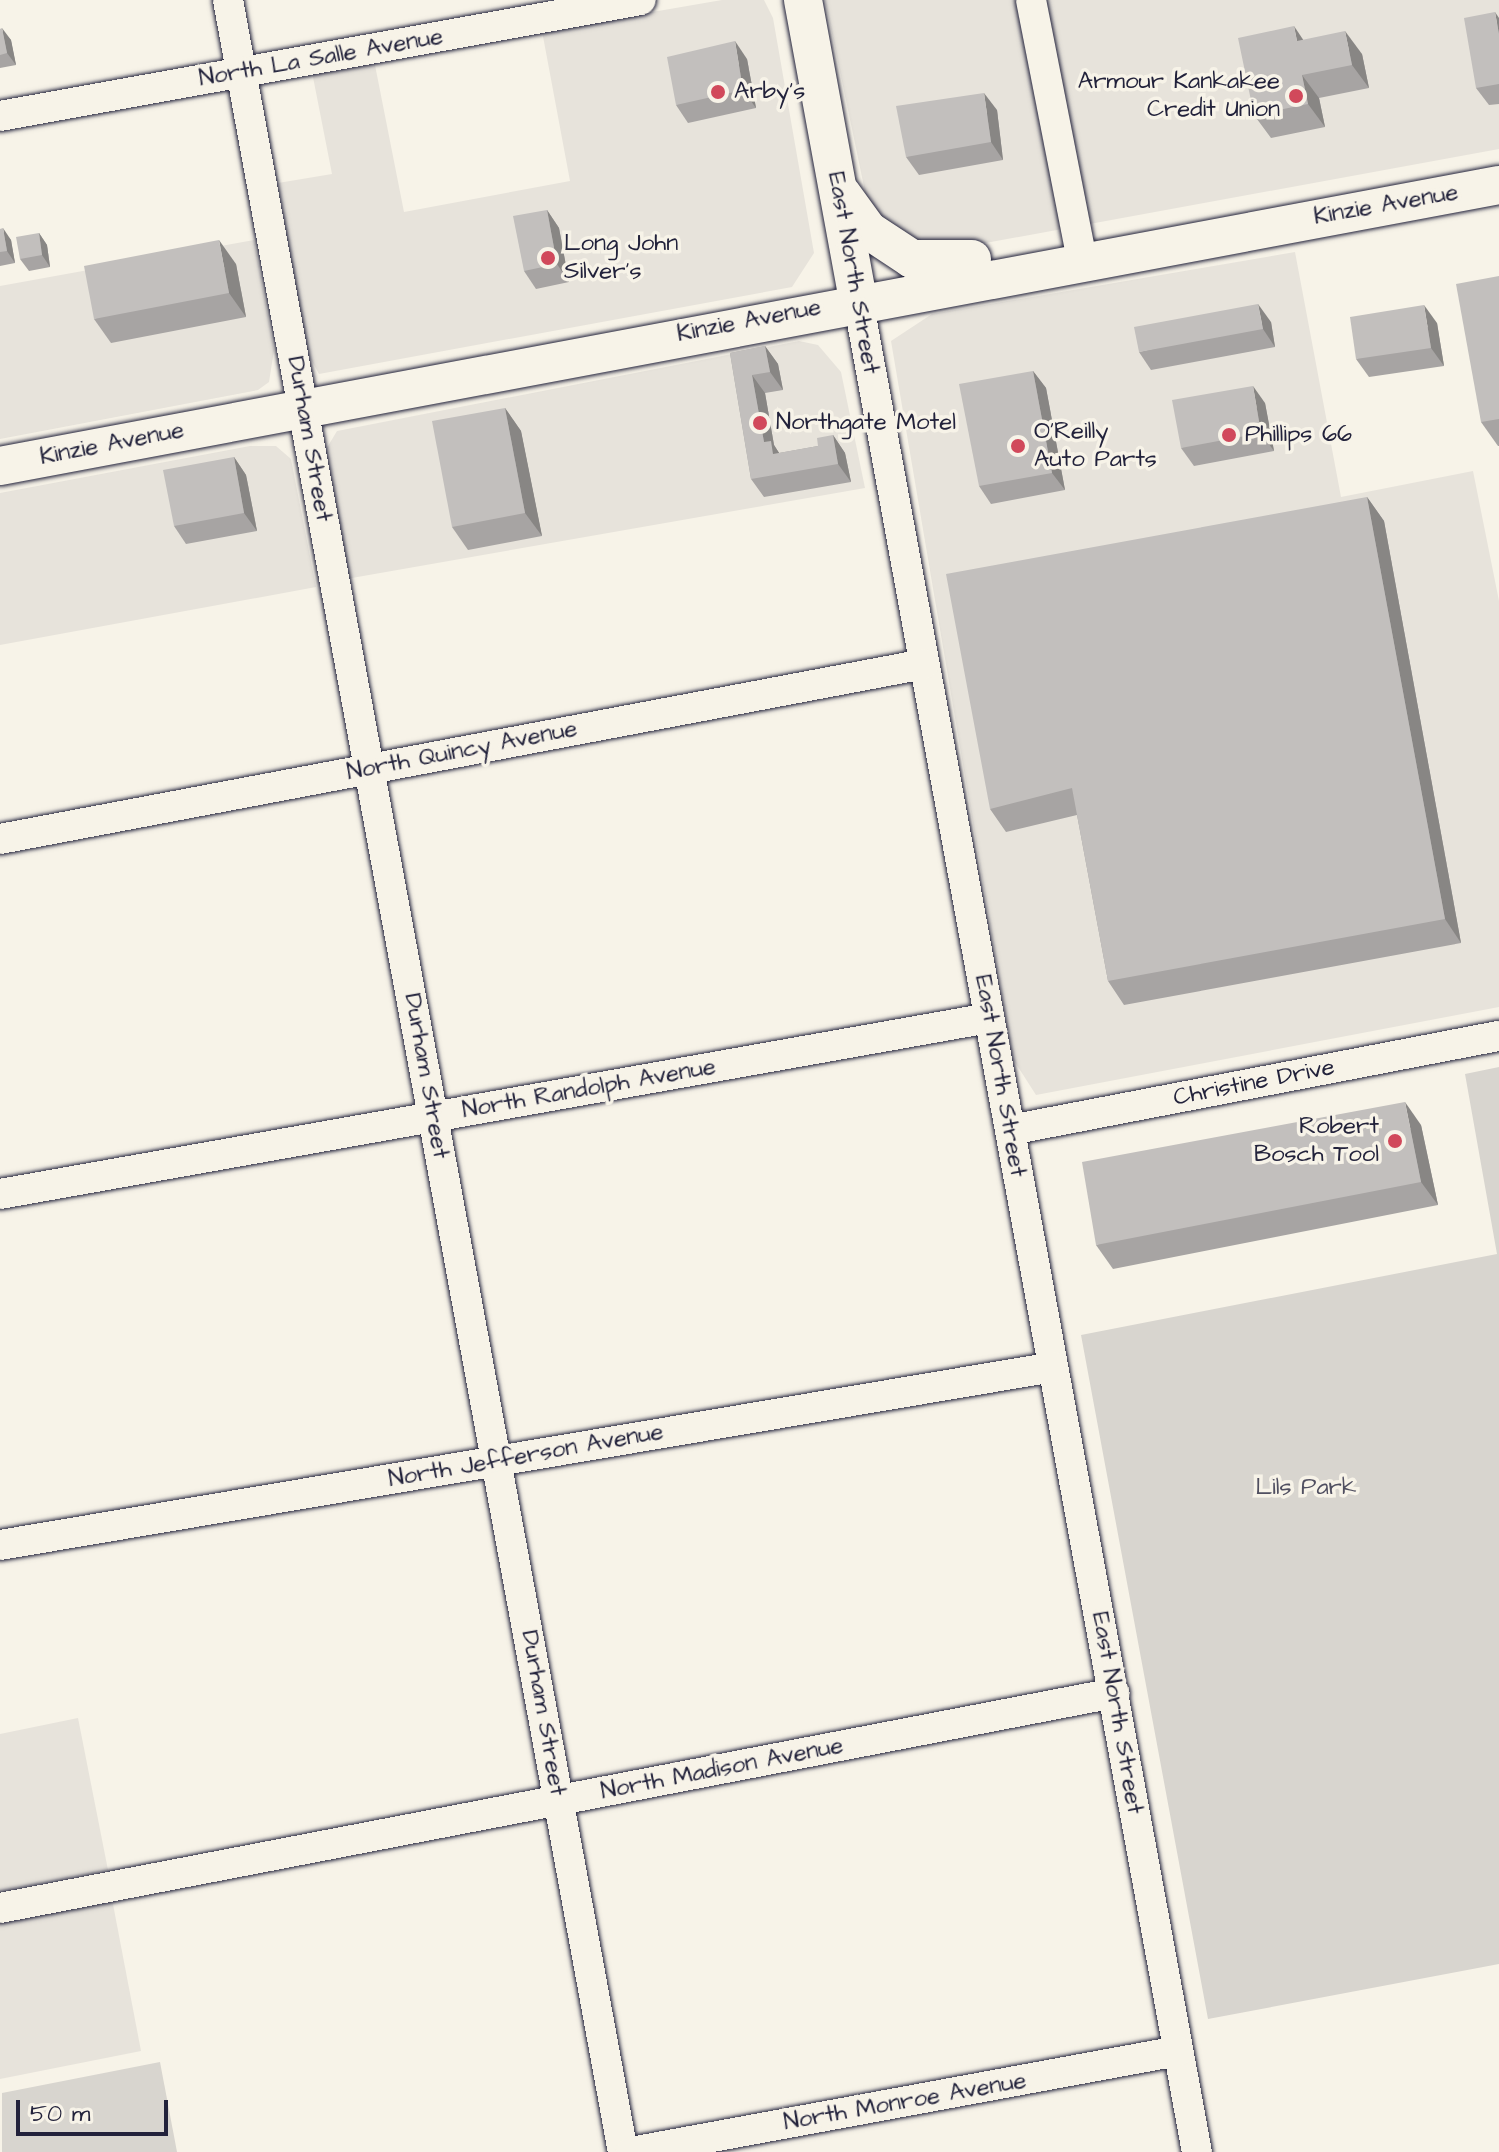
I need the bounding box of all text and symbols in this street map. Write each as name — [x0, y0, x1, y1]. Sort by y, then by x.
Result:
street label: North La Salle Avenue — [197, 22, 445, 94]
place label: Armour Kankakee Credit Union — [1078, 68, 1280, 124]
place label: Arby's — [734, 78, 805, 106]
marker: Arby's — [709, 83, 727, 101]
marker: Armour Kankakee Credit Union — [1287, 87, 1305, 105]
street label: East North Street — [821, 170, 885, 376]
street label: Kinzie Avenue — [1311, 178, 1461, 232]
place label: Long John Silver's — [564, 230, 678, 286]
marker: Long John Silver's — [539, 249, 557, 267]
street label: Kinzie Avenue — [674, 293, 824, 349]
street label: Durham Street — [280, 354, 338, 524]
place label: Northgate Motel — [776, 409, 956, 437]
marker: Northgate Motel — [751, 414, 769, 432]
street label: Kinzie Avenue — [37, 416, 187, 472]
place label: O'Reilly Auto Parts — [1034, 418, 1157, 474]
place label: Phillips 66 — [1245, 421, 1352, 449]
marker: Phillips 66 — [1220, 426, 1238, 444]
marker: O'Reilly Auto Parts — [1009, 437, 1027, 455]
street label: North Quincy Avenue — [344, 715, 580, 787]
street label: East North Street — [968, 973, 1032, 1179]
street label: Durham Street — [397, 991, 455, 1161]
street label: North Randolph Avenue — [460, 1053, 718, 1125]
street label: Christine Drive — [1171, 1053, 1337, 1113]
place label: Robert Bosch Tool — [1254, 1113, 1379, 1169]
marker: Robert Bosch Tool — [1386, 1132, 1404, 1150]
street label: North Jefferson Avenue — [386, 1418, 666, 1494]
park label: Lils Park — [1255, 1474, 1357, 1502]
street label: East North Street — [1085, 1610, 1149, 1816]
street label: Durham Street — [514, 1628, 572, 1798]
street label: North Madison Avenue — [598, 1731, 846, 1807]
street label: North Monroe Avenue — [782, 2066, 1028, 2138]
scale bar — [20, 2084, 172, 2134]
text: 50 m — [30, 2097, 90, 2131]

